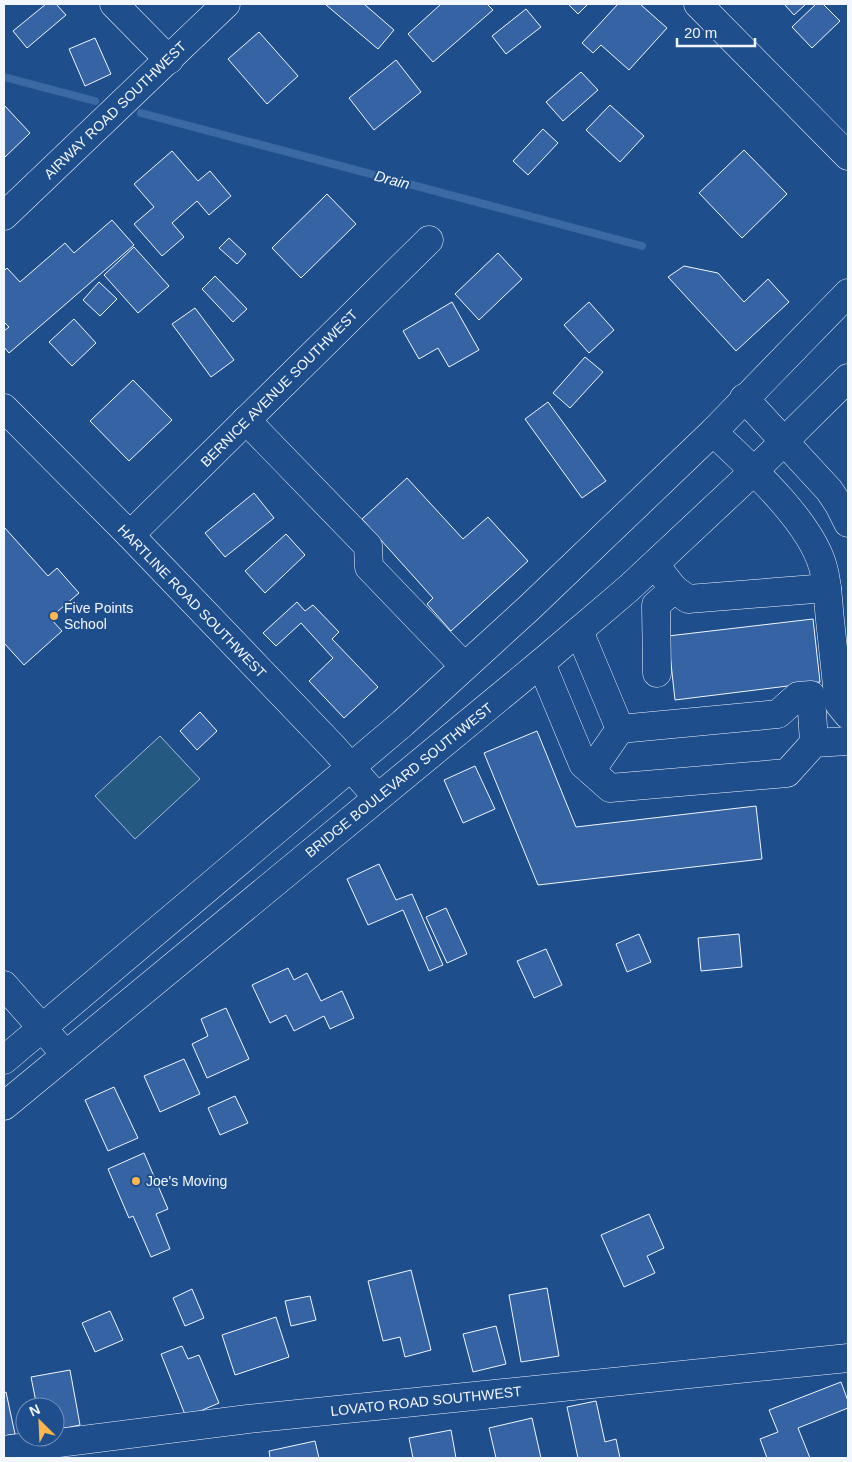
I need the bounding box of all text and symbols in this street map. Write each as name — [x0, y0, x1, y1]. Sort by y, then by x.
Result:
scale bar — [677, 15, 754, 47]
text: 20 m — [684, 24, 717, 41]
street label: AIRWAY ROAD SOUTHWEST — [41, 38, 190, 182]
water label: Drain — [373, 167, 412, 192]
street label: BERNICE AVENUE SOUTHWEST — [197, 306, 361, 470]
street label: HARTLINE ROAD SOUTHWEST — [114, 521, 270, 681]
place label: Five Points School — [64, 600, 133, 632]
marker: Five Points School — [48, 610, 60, 622]
street label: BRIDGE BOULEVARD SOUTHWEST — [302, 699, 496, 861]
place label: Joe's Moving — [146, 1173, 227, 1189]
marker: Joe's Moving — [130, 1175, 142, 1187]
street label: LOVATO ROAD SOUTHWEST — [330, 1383, 523, 1419]
north arrow — [15, 1397, 65, 1447]
text: N — [27, 1401, 43, 1419]

